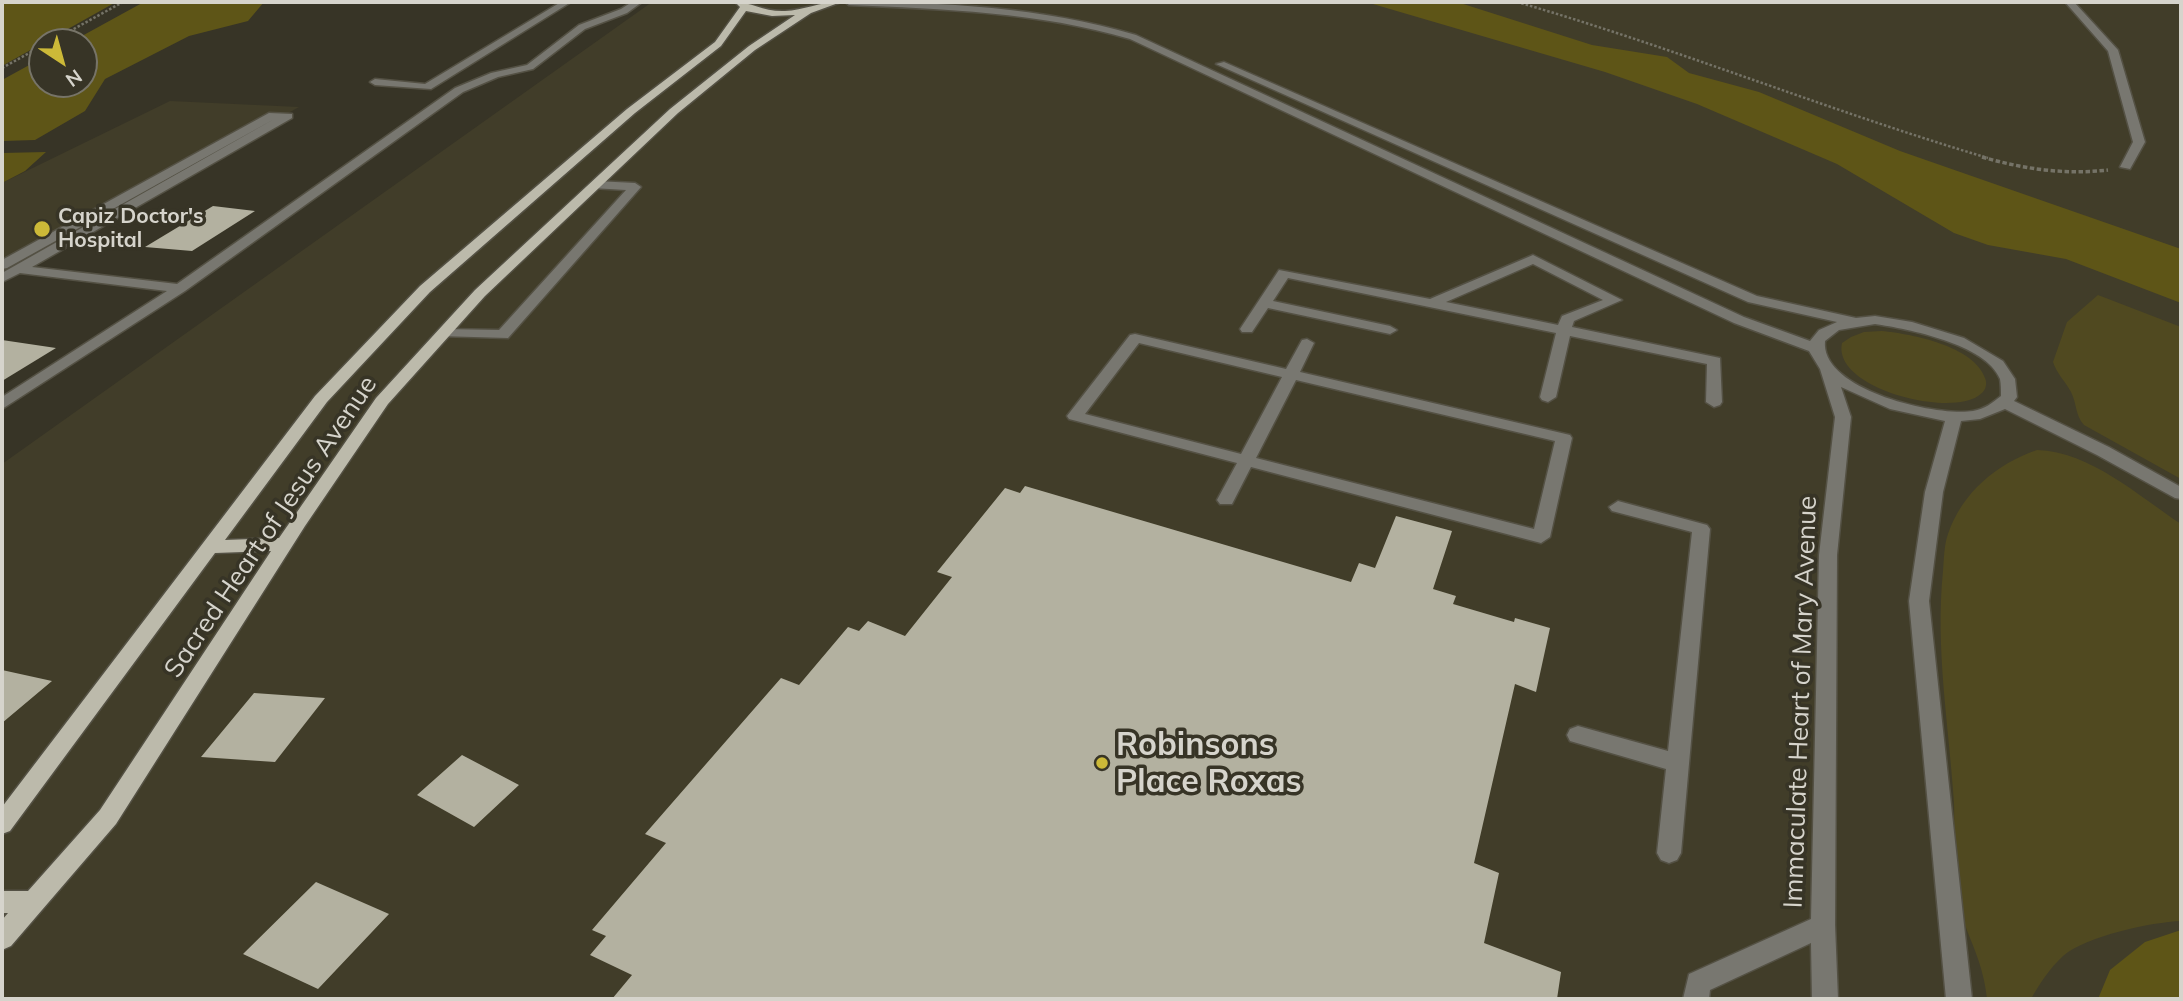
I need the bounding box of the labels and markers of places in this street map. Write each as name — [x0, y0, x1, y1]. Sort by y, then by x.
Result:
place label: Capiz Doctor's Hospital — [58, 204, 204, 254]
marker: Capiz Doctor's Hospital — [32, 219, 52, 239]
place label: Robinsons Place Roxas — [1116, 726, 1302, 801]
marker: Robinsons Place Roxas — [1094, 755, 1110, 771]

